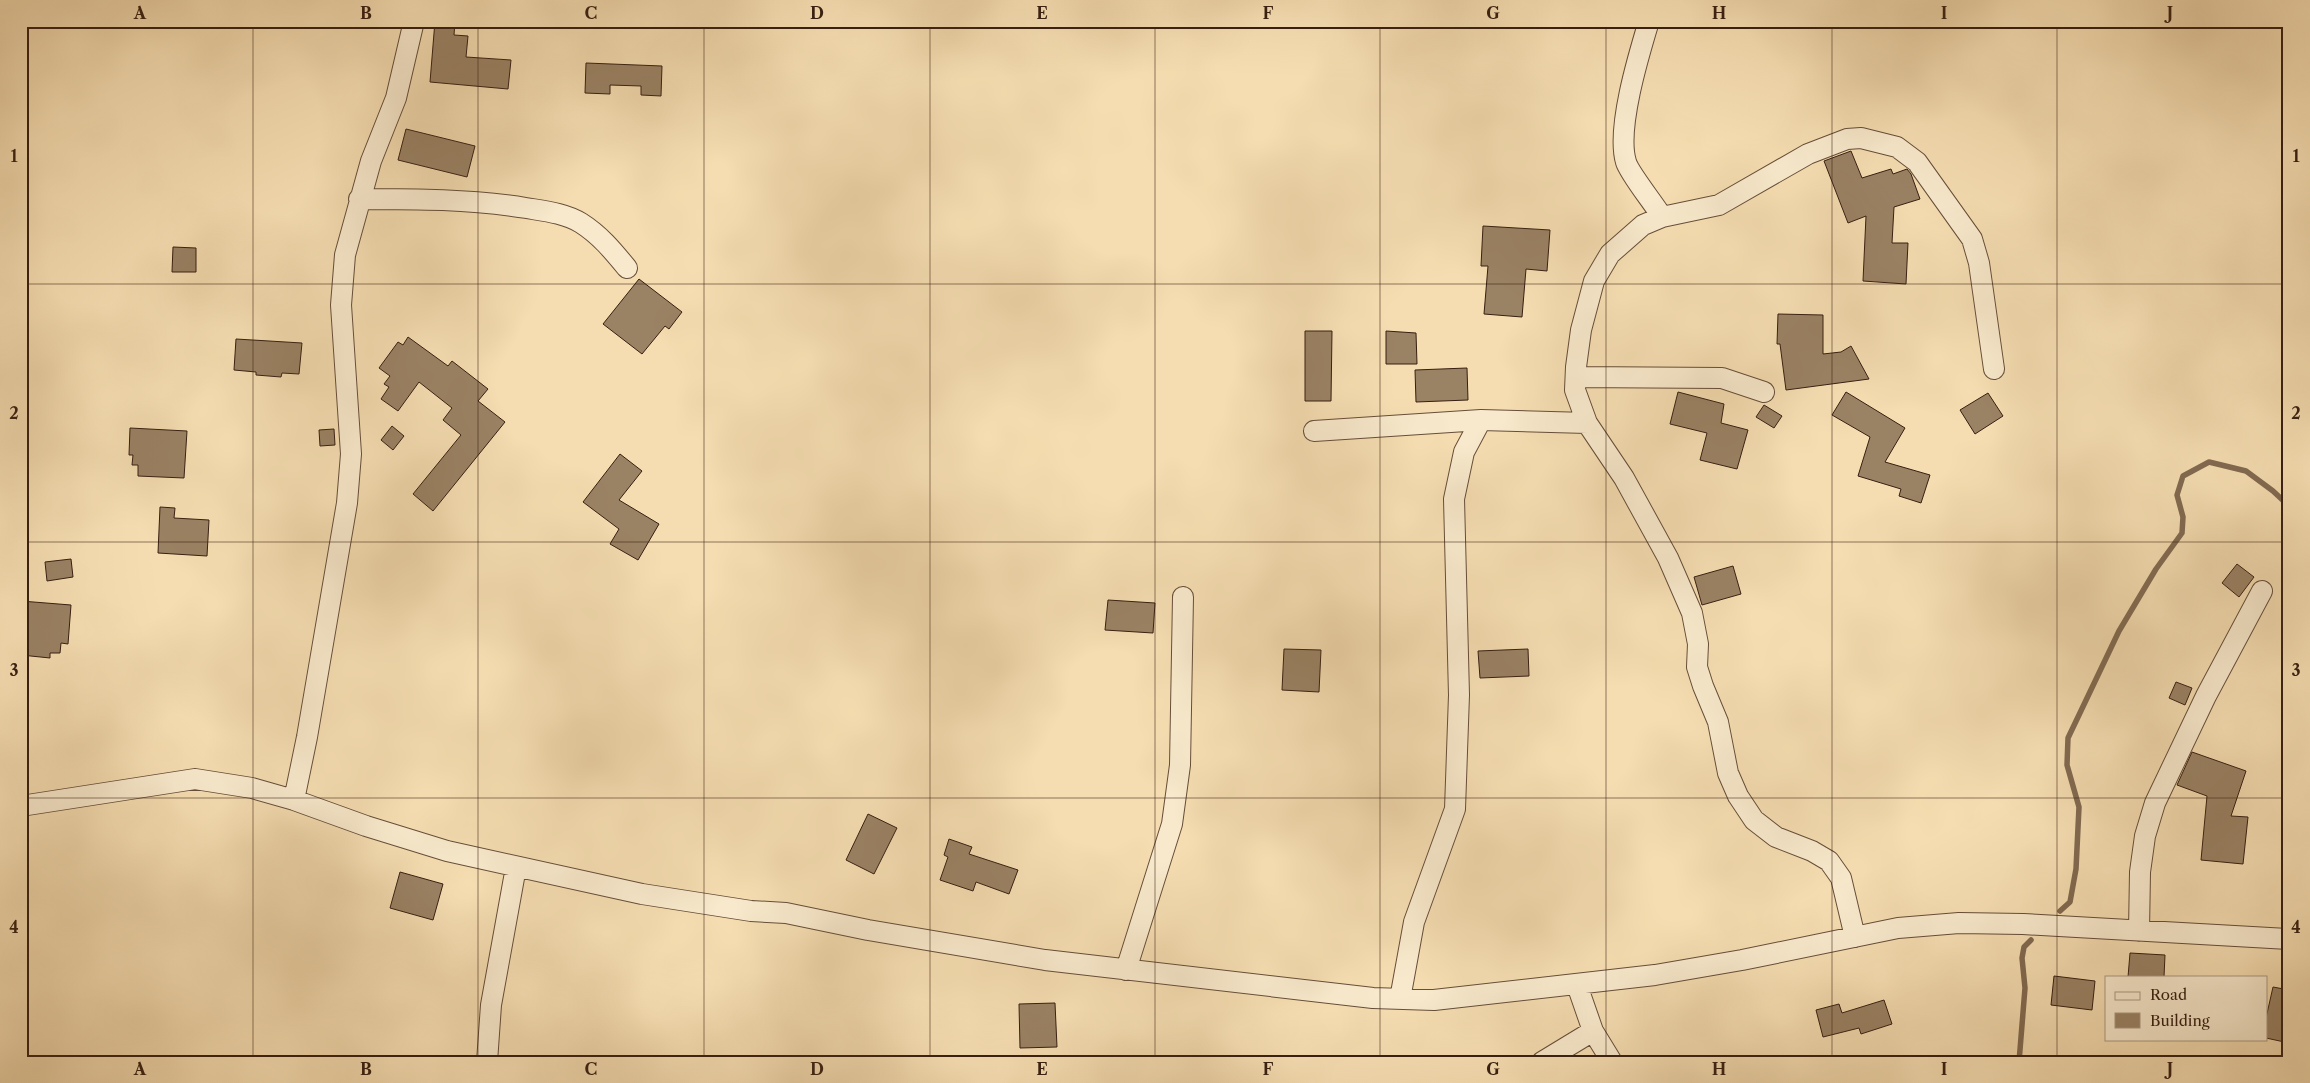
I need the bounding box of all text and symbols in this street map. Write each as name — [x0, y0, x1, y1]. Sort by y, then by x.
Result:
text: A — [133, 3, 147, 23]
text: B — [360, 3, 372, 23]
text: C — [585, 3, 597, 23]
text: D — [810, 3, 824, 23]
text: E — [1036, 3, 1048, 23]
text: F — [1263, 3, 1274, 23]
text: G — [1486, 3, 1500, 23]
text: H — [1712, 3, 1726, 23]
text: I — [1941, 3, 1948, 23]
text: J — [2164, 3, 2173, 23]
text: 1 — [10, 146, 18, 166]
text: 1 — [2292, 146, 2300, 166]
text: 2 — [9, 403, 19, 423]
text: 2 — [2291, 403, 2301, 423]
text: 3 — [9, 660, 19, 680]
text: 3 — [2291, 660, 2301, 680]
text: 4 — [9, 917, 19, 937]
text: 4 — [2291, 917, 2301, 937]
legend — [2105, 976, 2268, 1040]
text: Road — [2150, 985, 2187, 1004]
text: Building — [2150, 1011, 2210, 1030]
text: A — [133, 1059, 147, 1079]
text: B — [360, 1059, 372, 1079]
text: C — [585, 1059, 597, 1079]
text: D — [810, 1059, 824, 1079]
text: E — [1036, 1059, 1048, 1079]
text: F — [1263, 1059, 1274, 1079]
text: G — [1486, 1059, 1500, 1079]
text: H — [1712, 1059, 1726, 1079]
text: I — [1941, 1059, 1948, 1079]
text: J — [2164, 1059, 2173, 1079]

